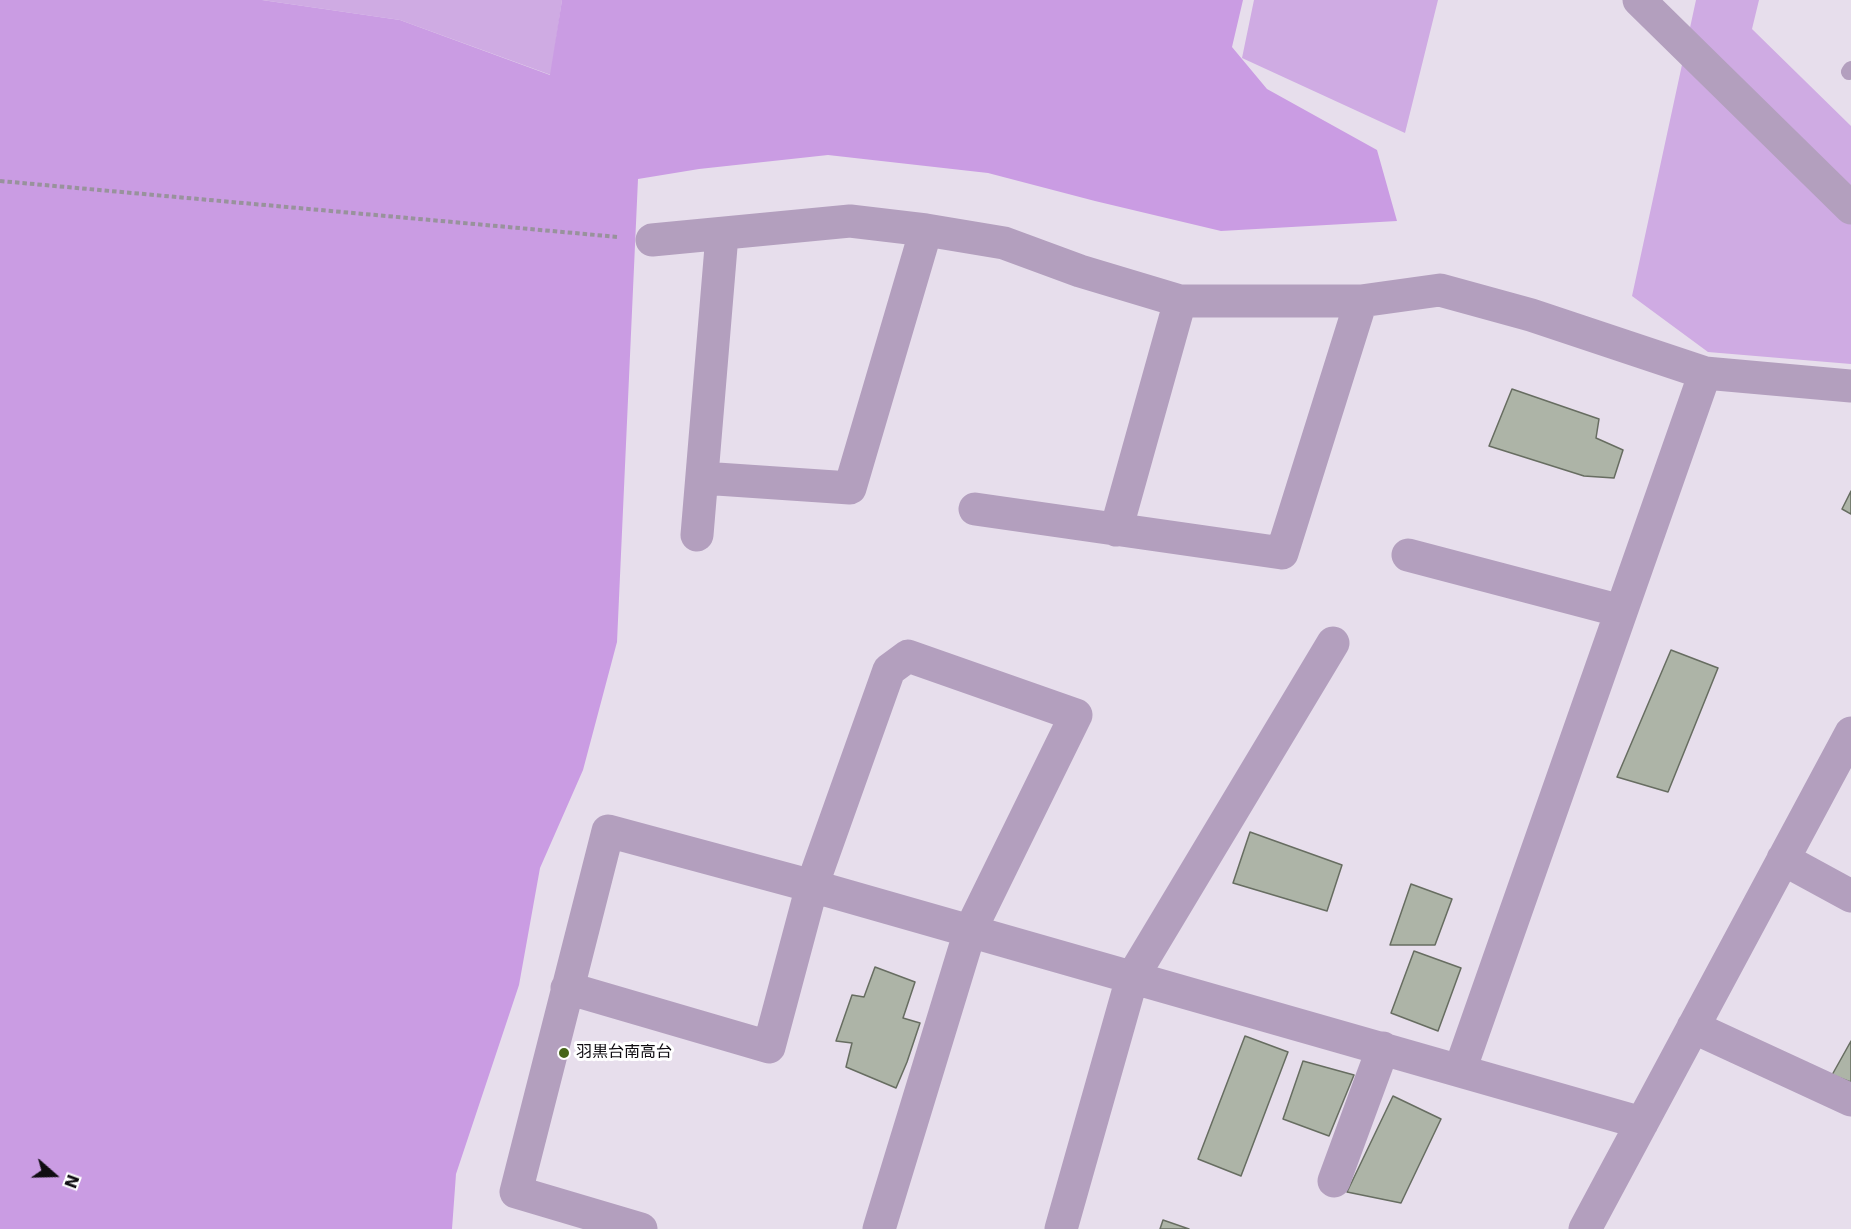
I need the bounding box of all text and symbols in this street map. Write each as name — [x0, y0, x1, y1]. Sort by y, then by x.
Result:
place label: 羽黒台南高台 — [576, 1043, 672, 1063]
marker: 羽黒台南高台 — [557, 1046, 571, 1060]
north arrow — [24, 1145, 84, 1205]
text: N — [60, 1172, 83, 1191]

